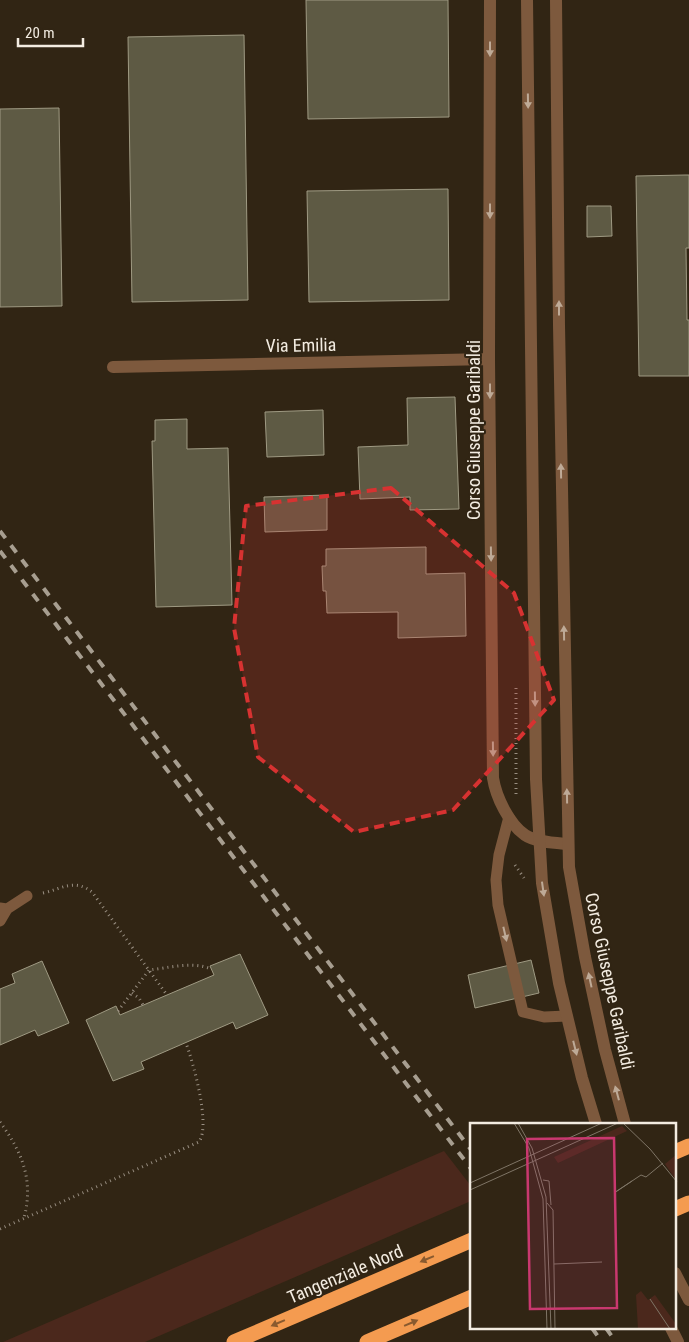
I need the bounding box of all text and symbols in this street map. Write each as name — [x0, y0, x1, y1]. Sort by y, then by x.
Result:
scale bar — [18, 15, 82, 47]
text: 20 m — [25, 24, 55, 42]
one-way arrow — [486, 41, 494, 57]
one-way arrow — [525, 93, 533, 109]
one-way arrow — [486, 203, 494, 219]
one-way arrow — [555, 300, 563, 316]
street label: Via Emilia — [266, 334, 336, 356]
street label: Corso Giuseppe Garibaldi — [463, 340, 484, 520]
one-way arrow — [486, 383, 494, 399]
one-way arrow — [557, 462, 565, 478]
one-way arrow — [487, 546, 495, 562]
one-way arrow — [560, 625, 568, 641]
one-way arrow — [531, 692, 539, 708]
one-way arrow — [489, 741, 497, 757]
one-way arrow — [562, 787, 570, 803]
one-way arrow — [540, 881, 548, 897]
street label: Corso Giuseppe Garibaldi — [581, 891, 639, 1071]
one-way arrow — [501, 926, 509, 941]
one-way arrow — [586, 973, 594, 988]
one-way arrow — [571, 1041, 579, 1056]
one-way arrow — [612, 1086, 620, 1101]
inset map — [470, 1123, 676, 1330]
street label: Tangenziale Nord — [284, 1240, 406, 1308]
one-way arrow — [420, 1255, 434, 1263]
one-way arrow — [404, 1318, 418, 1326]
one-way arrow — [271, 1320, 285, 1328]

